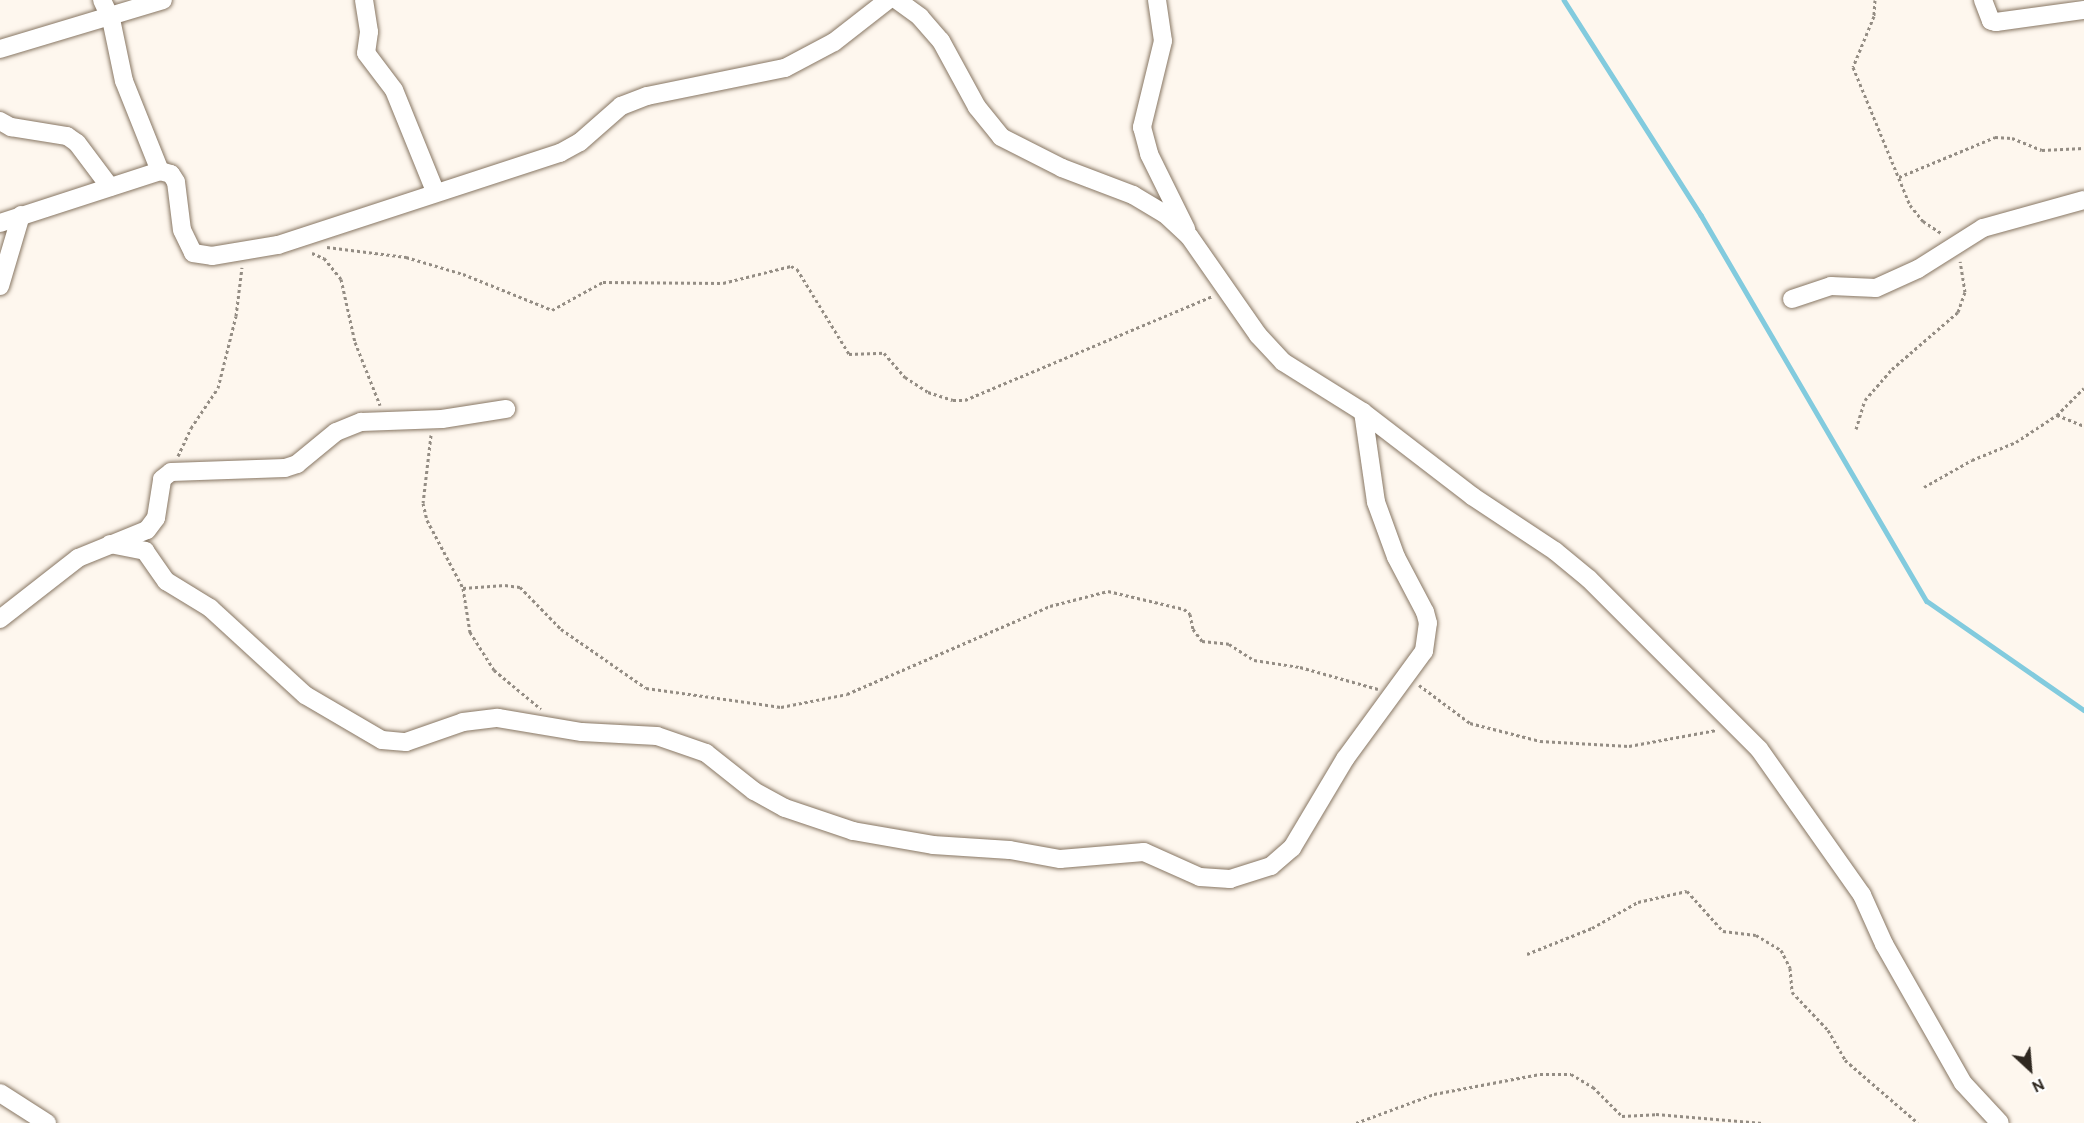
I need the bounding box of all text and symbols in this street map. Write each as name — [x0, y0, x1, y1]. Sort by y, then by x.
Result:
north arrow — [2000, 1039, 2060, 1099]
text: N — [2029, 1075, 2047, 1097]

